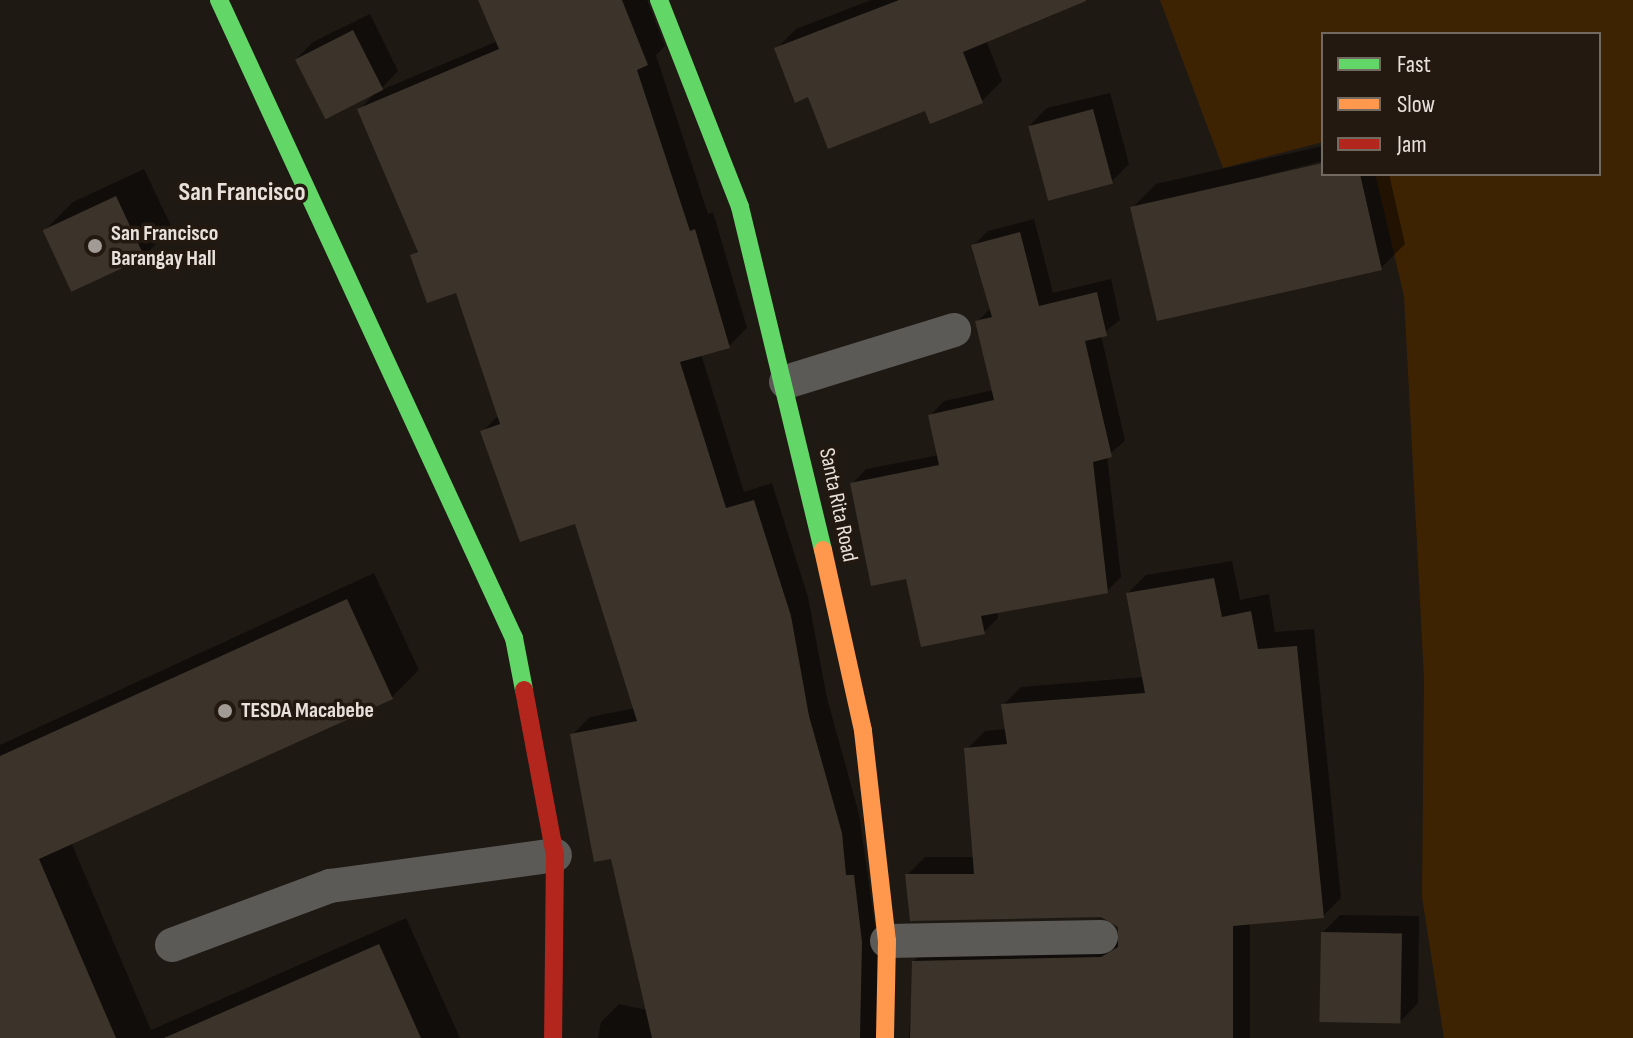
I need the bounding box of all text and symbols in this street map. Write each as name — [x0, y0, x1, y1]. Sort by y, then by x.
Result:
legend — [1321, 32, 1601, 176]
text: Fast — [1397, 50, 1431, 79]
text: Slow — [1397, 90, 1435, 119]
text: Jam — [1397, 130, 1427, 159]
district label: San Francisco — [179, 177, 305, 209]
place label: San Francisco Barangay Hall — [111, 220, 218, 272]
marker: San Francisco Barangay Hall — [86, 237, 104, 255]
street label: Santa Rita Road — [813, 446, 863, 564]
place label: TESDA Macabebe — [241, 698, 374, 724]
marker: TESDA Macabebe — [216, 702, 234, 720]

